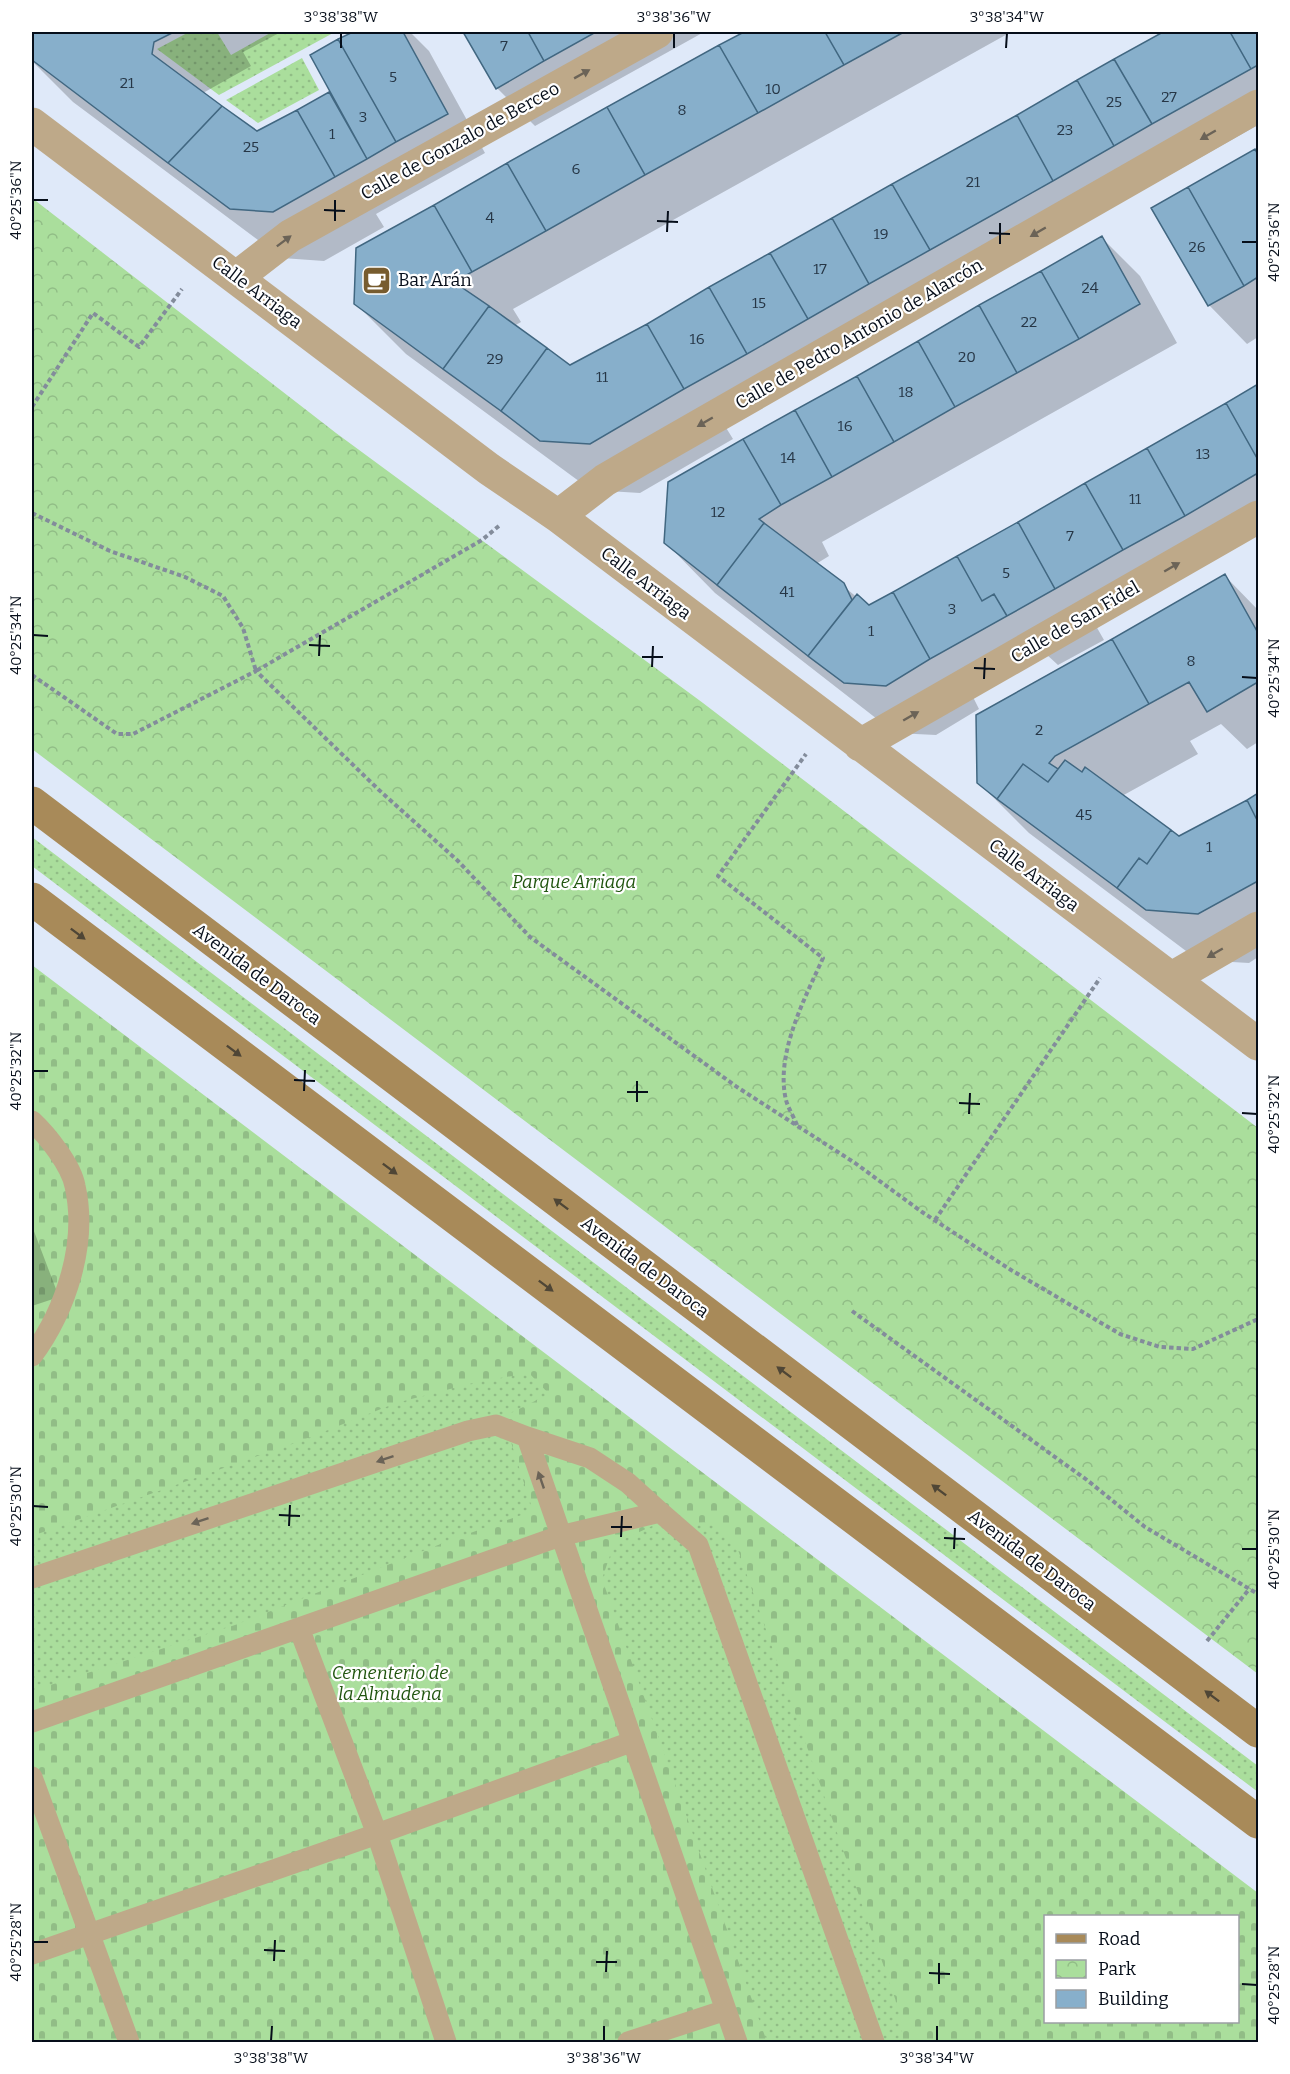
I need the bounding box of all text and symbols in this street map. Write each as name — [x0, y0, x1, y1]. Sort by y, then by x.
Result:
text: 3°38'38"W — [304, 8, 379, 26]
text: 3°38'36"W — [637, 8, 712, 26]
text: 3°38'34"W — [970, 8, 1045, 26]
house number: 7 — [500, 37, 508, 55]
house number: 5 — [389, 68, 397, 86]
one-way arrow — [573, 69, 590, 79]
house number: 21 — [120, 74, 134, 92]
street label: Calle de Gonzalo de Berceo — [357, 77, 563, 205]
house number: 10 — [765, 80, 781, 98]
house number: 27 — [1161, 88, 1177, 106]
house number: 25 — [1106, 93, 1122, 111]
house number: 8 — [677, 101, 687, 119]
house number: 3 — [359, 108, 367, 126]
house number: 23 — [1057, 121, 1073, 139]
house number: 1 — [329, 125, 335, 143]
one-way arrow — [1199, 130, 1216, 140]
house number: 25 — [243, 138, 259, 156]
text: 40°25'36"N — [7, 160, 25, 240]
house number: 6 — [572, 160, 581, 178]
house number: 21 — [966, 173, 980, 191]
text: 40°25'36"N — [1265, 202, 1283, 282]
house number: 4 — [486, 209, 495, 227]
house number: 19 — [874, 225, 888, 243]
one-way arrow — [1029, 227, 1046, 237]
one-way arrow — [276, 236, 291, 248]
house number: 26 — [1189, 238, 1206, 256]
street label: Calle Arriaga — [207, 251, 307, 333]
street label: Calle de Pedro Antonio de Alarcón — [731, 254, 987, 414]
house number: 17 — [813, 260, 827, 278]
cafe icon: Bar Arán — [361, 264, 393, 296]
place label: Bar Arán — [398, 269, 472, 291]
house number: 24 — [1082, 279, 1099, 297]
house number: 15 — [752, 294, 766, 312]
house number: 22 — [1021, 313, 1037, 331]
house number: 16 — [690, 330, 705, 348]
house number: 20 — [958, 348, 976, 366]
house number: 29 — [487, 350, 503, 368]
house number: 11 — [596, 368, 608, 386]
house number: 18 — [898, 383, 914, 401]
one-way arrow — [697, 417, 713, 428]
house number: 16 — [838, 417, 853, 435]
house number: 13 — [1196, 445, 1210, 463]
house number: 14 — [781, 449, 796, 467]
house number: 11 — [1129, 490, 1141, 508]
house number: 12 — [711, 503, 725, 521]
house number: 7 — [1066, 527, 1074, 545]
street label: Calle Arriaga — [596, 542, 696, 624]
one-way arrow — [1163, 562, 1180, 572]
house number: 5 — [1002, 564, 1010, 582]
street label: Calle de San Fidel — [1007, 576, 1143, 668]
house number: 41 — [780, 583, 794, 601]
text: 40°25'34"N — [7, 595, 25, 675]
house number: 3 — [948, 600, 956, 618]
house number: 1 — [868, 622, 874, 640]
text: 40°25'34"N — [1265, 638, 1283, 718]
house number: 8 — [1186, 652, 1196, 670]
one-way arrow — [903, 711, 920, 721]
house number: 2 — [1035, 721, 1043, 739]
house number: 45 — [1076, 806, 1092, 824]
street label: Calle Arriaga — [984, 834, 1084, 916]
house number: 1 — [1206, 838, 1212, 856]
park label: Parque Arriaga — [512, 871, 636, 893]
street label: Avenida de Daroca — [189, 919, 325, 1029]
one-way arrow — [71, 928, 86, 940]
one-way arrow — [1207, 947, 1223, 958]
text: 40°25'32"N — [7, 1031, 25, 1110]
one-way arrow — [227, 1045, 242, 1057]
text: 40°25'32"N — [1265, 1074, 1283, 1153]
one-way arrow — [382, 1162, 398, 1175]
one-way arrow — [553, 1197, 569, 1210]
street label: Avenida de Daroca — [577, 1212, 713, 1322]
one-way arrow — [538, 1279, 553, 1291]
one-way arrow — [776, 1366, 792, 1378]
one-way arrow — [376, 1455, 394, 1464]
text: 40°25'30"N — [7, 1466, 25, 1546]
one-way arrow — [536, 1471, 546, 1489]
one-way arrow — [931, 1483, 947, 1496]
street label: Avenida de Daroca — [964, 1505, 1100, 1615]
text: 40°25'30"N — [1265, 1509, 1283, 1589]
one-way arrow — [191, 1517, 209, 1527]
park label: Cementerio de la Almudena — [332, 1662, 448, 1705]
one-way arrow — [1204, 1690, 1220, 1702]
text: 40°25'28"N — [7, 1902, 25, 1981]
legend — [1044, 1915, 1239, 2023]
text: Road — [1098, 1928, 1141, 1950]
text: 40°25'28"N — [1265, 1945, 1283, 2024]
text: Park — [1098, 1958, 1137, 1980]
text: Building — [1098, 1988, 1169, 2010]
text: 3°38'38"W — [234, 2049, 309, 2067]
text: 3°38'36"W — [567, 2049, 642, 2067]
text: 3°38'34"W — [900, 2049, 975, 2067]

